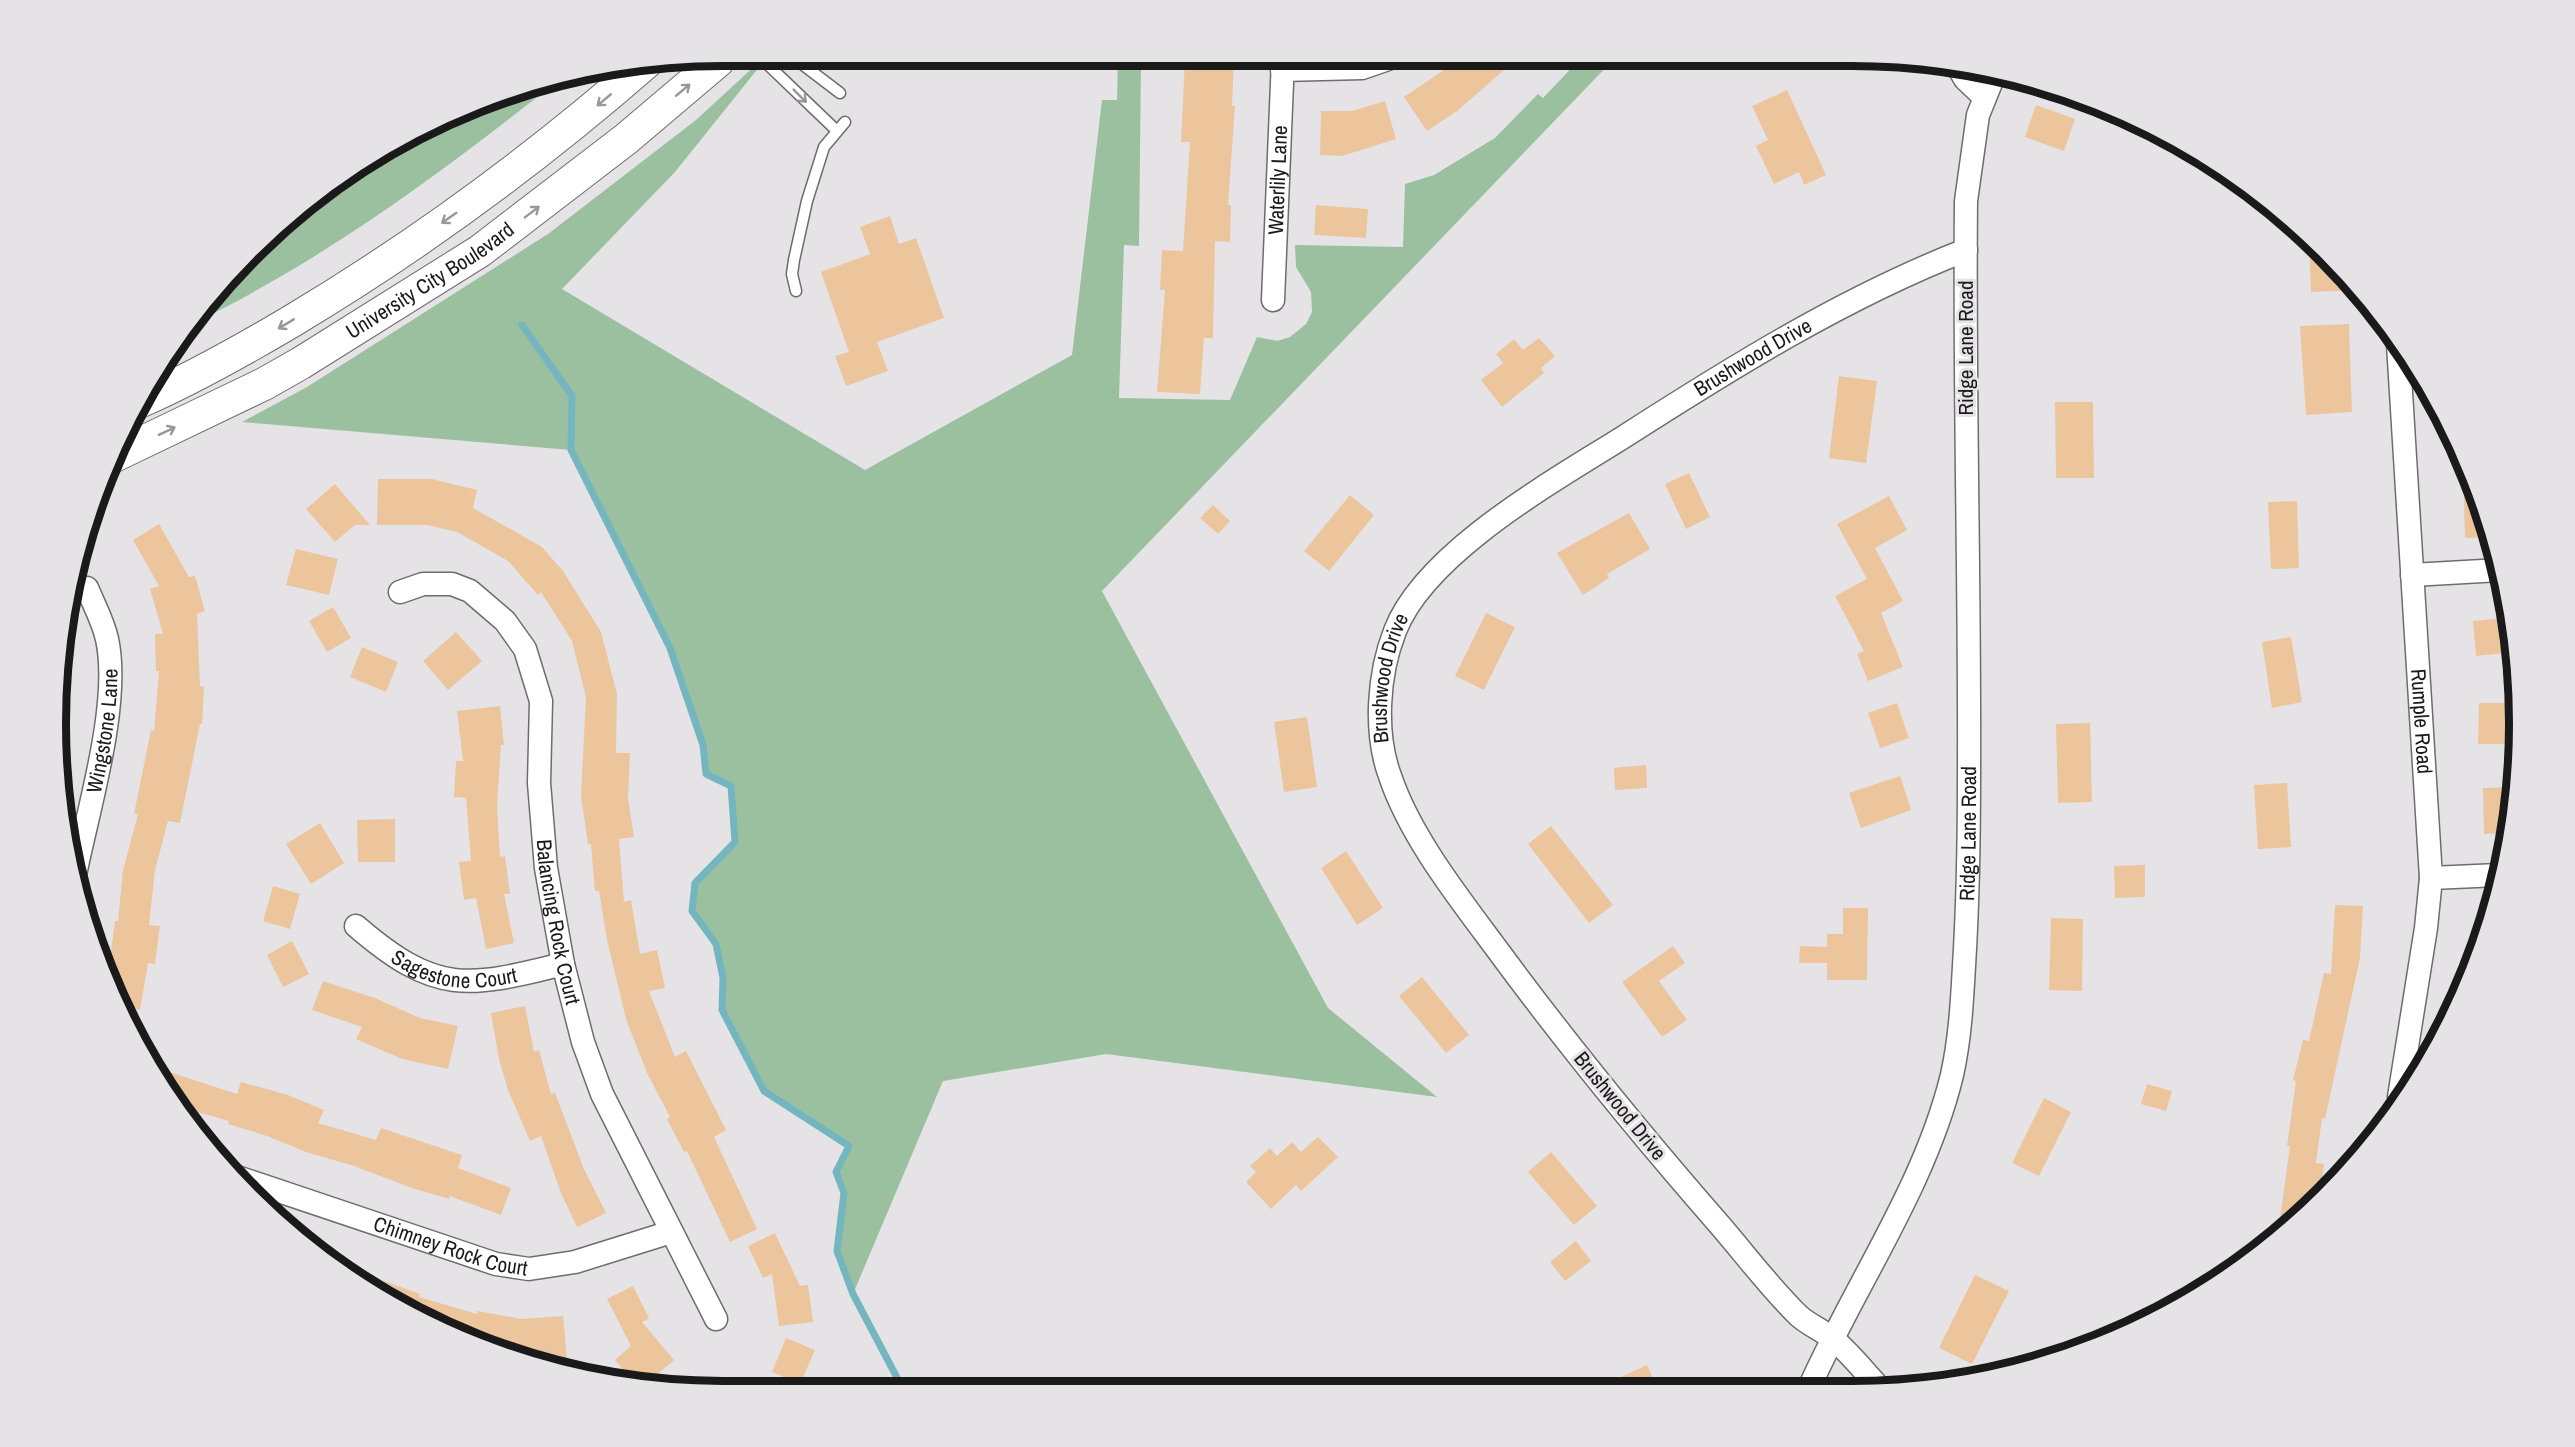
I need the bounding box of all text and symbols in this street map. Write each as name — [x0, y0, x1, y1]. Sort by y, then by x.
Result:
one-way arrow — [675, 83, 690, 97]
one-way arrow — [793, 89, 808, 104]
one-way arrow — [596, 93, 612, 106]
street label: Waterlily Lane — [1261, 125, 1294, 235]
one-way arrow — [523, 206, 539, 219]
one-way arrow — [442, 212, 458, 224]
street label: University City Boulevard — [340, 215, 520, 346]
street label: Ridge Lane Road — [1951, 281, 1980, 416]
street label: Brushwood Drive — [1688, 311, 1817, 403]
one-way arrow — [278, 319, 295, 331]
one-way arrow — [157, 424, 175, 436]
street label: Brushwood Drive — [1365, 608, 1415, 745]
street label: Rumple Road — [2404, 668, 2440, 775]
street label: Wingstone Lane — [79, 669, 124, 796]
street label: Ridge Lane Road — [1952, 766, 1983, 901]
street label: Balancing Rock Court — [530, 838, 588, 1008]
street label: Sagestone Court — [386, 942, 520, 995]
street label: Brushwood Drive — [1568, 1045, 1673, 1166]
street label: Chimney Rock Court — [370, 1209, 530, 1283]

